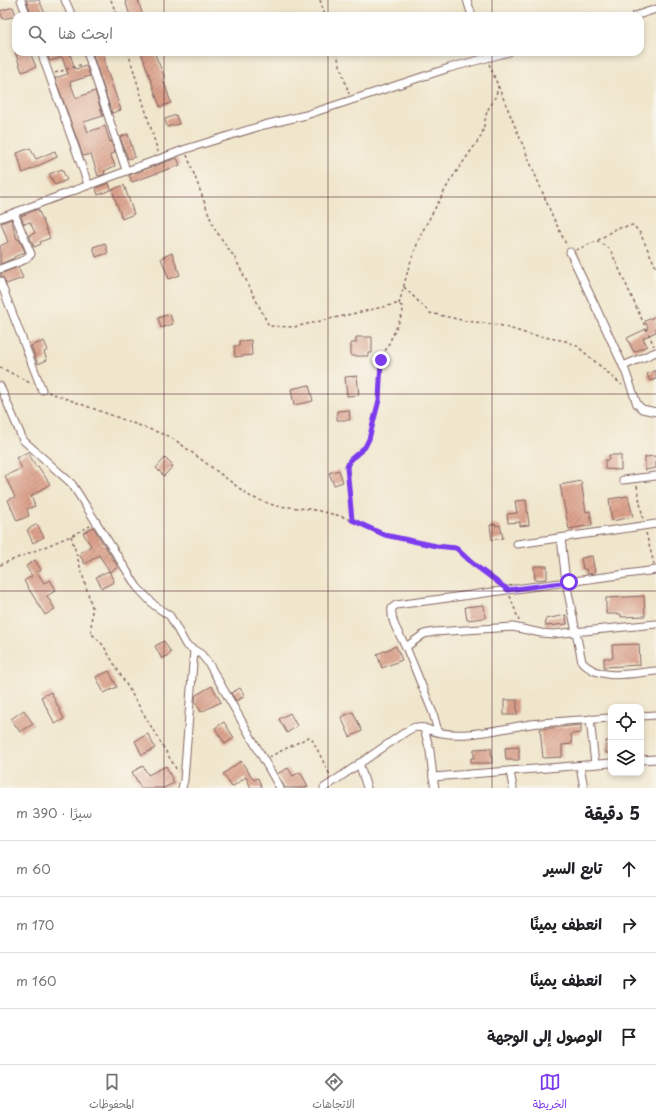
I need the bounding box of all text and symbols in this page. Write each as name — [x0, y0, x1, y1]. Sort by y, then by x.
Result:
search box — [12, 12, 644, 56]
text: ابحث هنا — [58, 21, 113, 44]
icon: search — [26, 23, 48, 45]
route end — [372, 351, 390, 369]
route start — [560, 573, 578, 591]
map controls — [608, 704, 644, 776]
button: locate — [608, 704, 644, 740]
button: layers — [608, 740, 644, 776]
text: 5 دقيقة — [584, 800, 640, 826]
text: سيرًا · 390 m — [16, 803, 92, 822]
text: تابع السير — [544, 856, 602, 879]
icon: ahead — [618, 858, 640, 880]
text: 60 m — [16, 859, 51, 878]
text: انعطف يمينًا — [530, 912, 602, 935]
icon: right — [618, 914, 640, 936]
text: 170 m — [16, 915, 54, 934]
text: انعطف يمينًا — [530, 968, 602, 991]
icon: right — [618, 970, 640, 992]
text: 160 m — [16, 971, 57, 990]
text: الوصول إلى الوجهة — [487, 1024, 602, 1047]
icon: arrive — [618, 1026, 640, 1048]
tab: المحفوظات — [89, 1071, 134, 1114]
tab: الاتجاهات — [312, 1071, 355, 1114]
tab: الخريطة — [533, 1071, 567, 1114]

